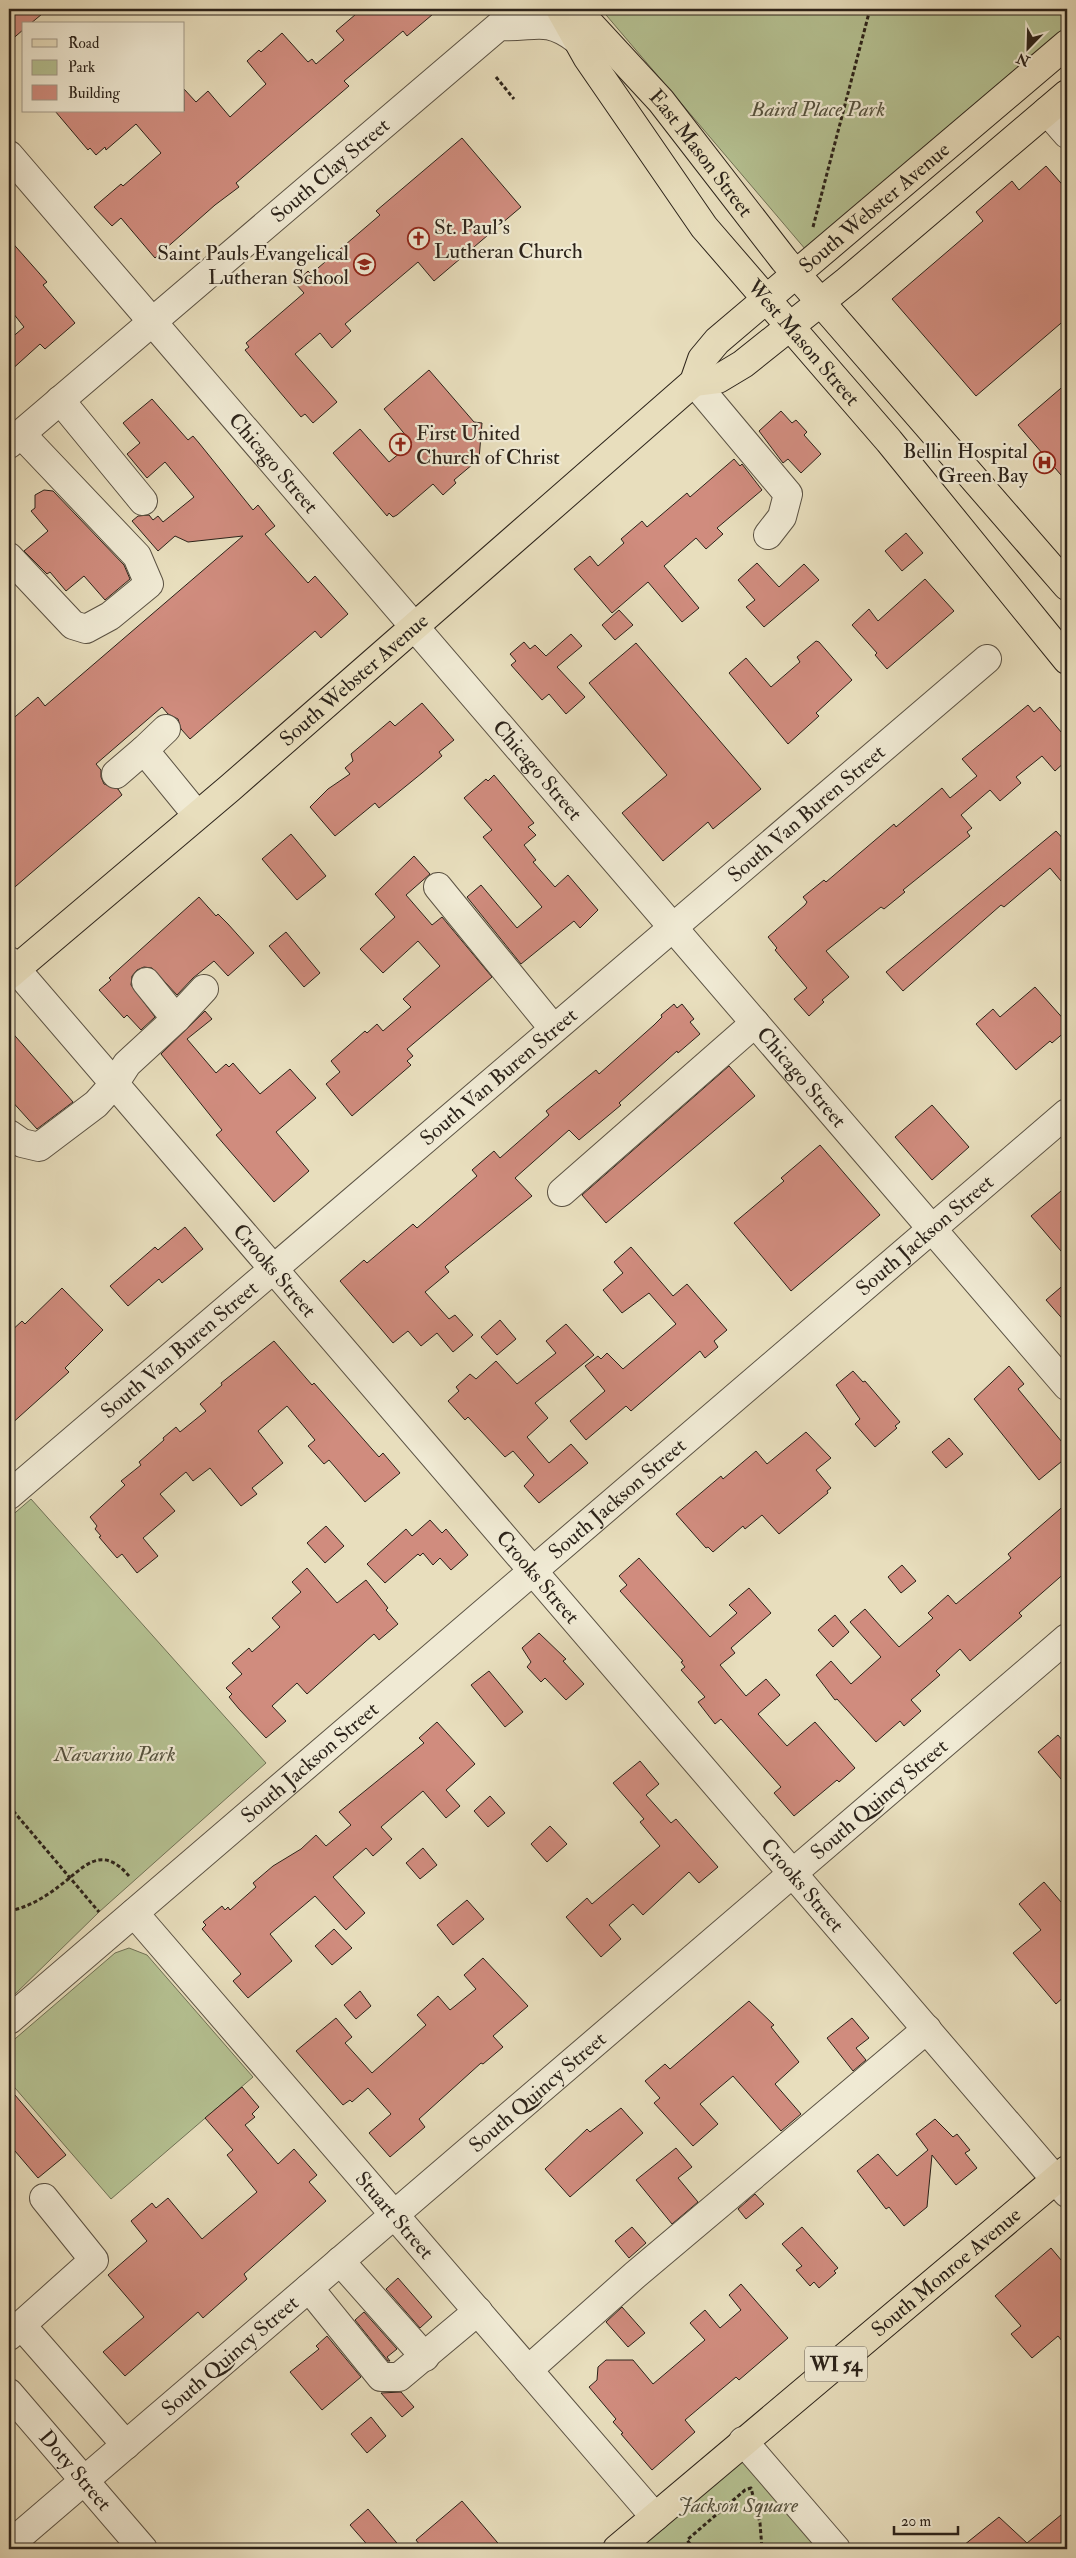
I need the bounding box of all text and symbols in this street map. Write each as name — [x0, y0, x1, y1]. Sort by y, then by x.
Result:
legend — [22, 22, 185, 112]
north arrow — [1004, 22, 1054, 72]
text: Road — [68, 34, 100, 53]
text: N — [1014, 49, 1033, 70]
text: Park — [68, 58, 95, 77]
street label: East Mason Street — [643, 83, 759, 222]
text: Building — [68, 84, 120, 103]
park label: Baird Place Park — [750, 96, 885, 123]
street label: South Clay Street — [265, 112, 395, 229]
street label: South Webster Avenue — [793, 136, 955, 279]
place label: St. Paul's Lutheran Church — [434, 214, 583, 265]
church icon: St. Paul's Lutheran Church — [406, 227, 430, 251]
place label: Saint Pauls Evangelical Lutheran School — [157, 240, 350, 291]
school or university icon: Saint Pauls Evangelical Lutheran School — [353, 253, 377, 277]
street label: West Mason Street — [741, 273, 866, 411]
street label: Chicago Street — [223, 407, 325, 519]
place label: First United Church of Christ — [416, 420, 560, 471]
church icon: First United Church of Christ — [388, 433, 412, 457]
place label: Bellin Hospital Green Bay — [903, 438, 1029, 489]
hospital icon: Bellin Hospital Green Bay — [1032, 451, 1056, 475]
street label: South Webster Avenue — [274, 607, 434, 752]
street label: Chicago Street — [487, 714, 589, 826]
street label: South Van Buren Street — [722, 738, 891, 888]
street label: South Van Buren Street — [414, 1002, 583, 1151]
street label: Chicago Street — [751, 1021, 853, 1133]
street label: South Jackson Street — [850, 1168, 999, 1302]
street label: Crooks Street — [227, 1218, 323, 1323]
street label: South Van Buren Street — [95, 1274, 264, 1424]
street label: South Jackson Street — [543, 1432, 692, 1565]
street label: Crooks Street — [490, 1525, 586, 1630]
street label: South Jackson Street — [235, 1696, 384, 1829]
street label: South Quincy Street — [805, 1733, 954, 1866]
park label: Navarino Park — [53, 1741, 176, 1768]
street label: Crooks Street — [755, 1833, 850, 1938]
street label: South Quincy Street — [463, 2025, 612, 2158]
street label: Stuart Street — [349, 2166, 440, 2265]
street label: South Monroe Avenue — [865, 2201, 1027, 2343]
street label: South Quincy Street — [156, 2289, 304, 2422]
road number: WI 54 — [805, 2346, 867, 2382]
street label: Doty Street — [33, 2424, 118, 2517]
park label: Jackson Square — [678, 2492, 799, 2519]
scale bar — [894, 2503, 957, 2535]
text: 20 m — [901, 2512, 931, 2531]

